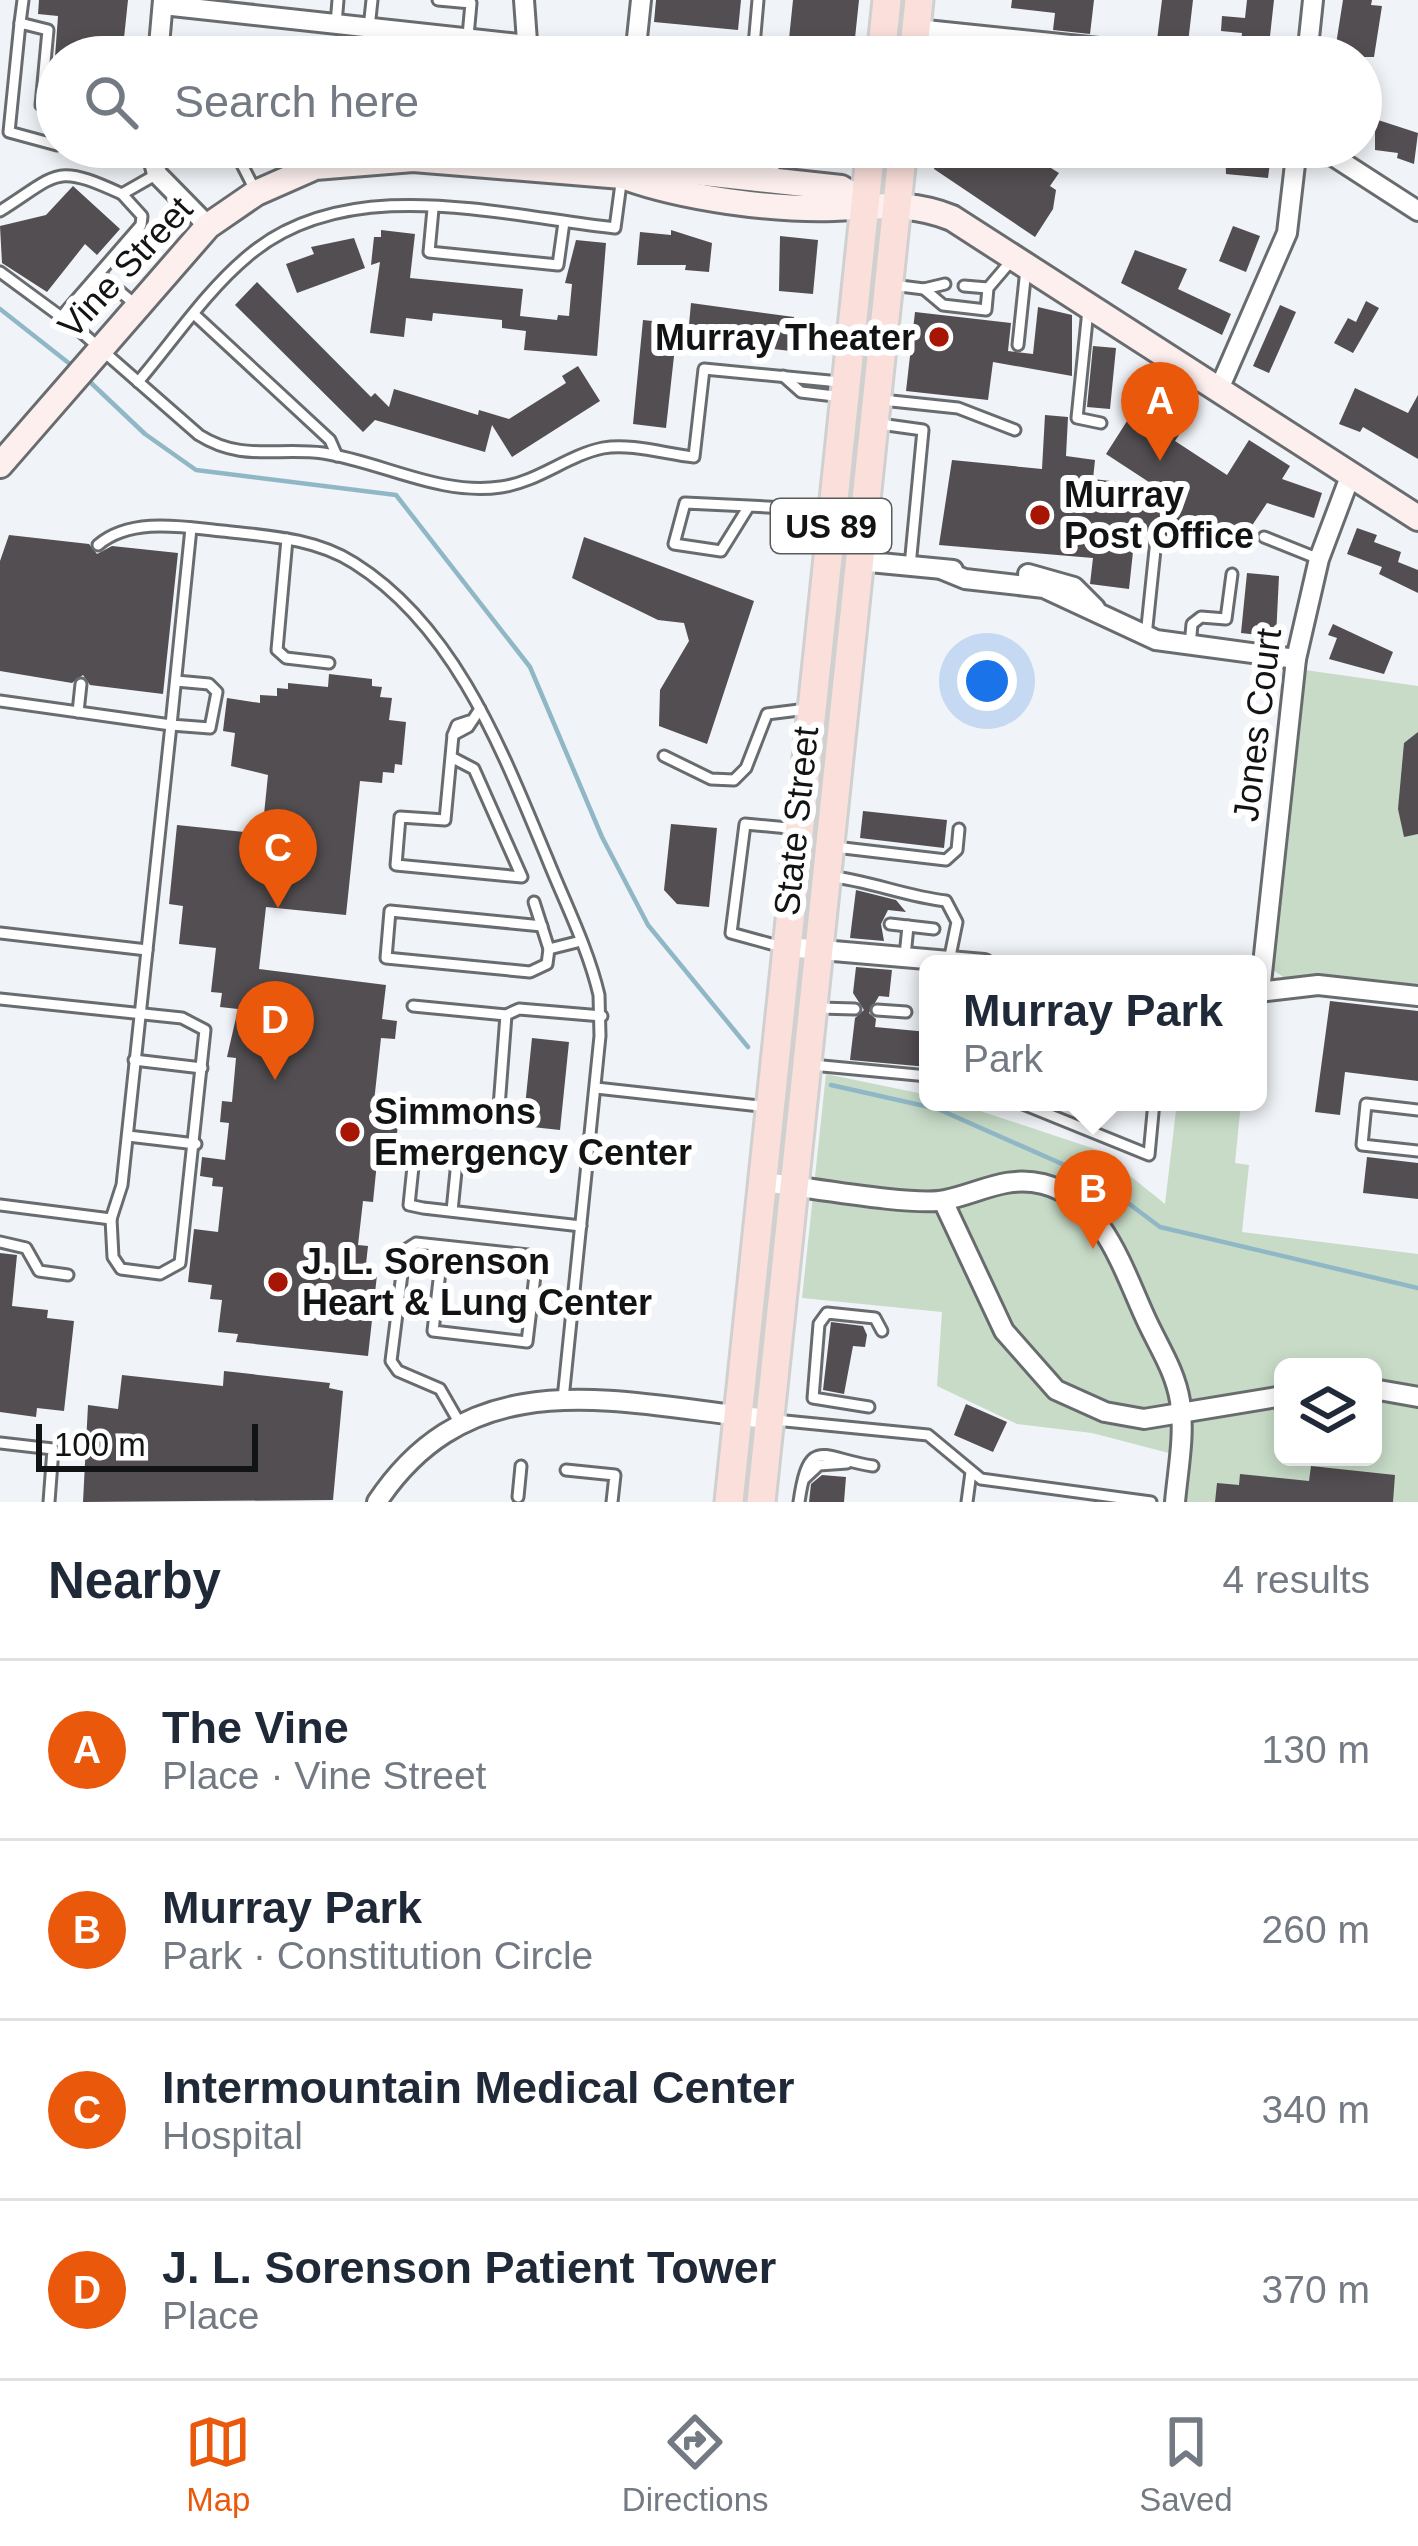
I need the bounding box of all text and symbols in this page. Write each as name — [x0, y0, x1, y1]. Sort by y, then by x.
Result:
search box — [36, 36, 1382, 168]
icon: search — [78, 69, 144, 135]
text: Search here — [174, 76, 419, 127]
street label: Vine Street — [49, 188, 201, 346]
place label: Murray Theater — [655, 317, 915, 358]
marker: Murray Theater — [926, 324, 952, 350]
pin: A — [1121, 362, 1199, 461]
place label: Murray Post Office — [1064, 474, 1254, 556]
road number: US 89 — [771, 499, 891, 553]
marker: Murray Post Office — [1027, 502, 1053, 528]
street label: Jones Court — [1225, 626, 1289, 824]
your location — [957, 651, 1017, 711]
street label: State Street — [766, 724, 826, 918]
pin: C — [239, 809, 317, 908]
popup — [919, 955, 1267, 1111]
pin: D — [236, 981, 314, 1080]
text: Murray Park — [963, 985, 1223, 1036]
text: Park — [963, 1037, 1043, 1080]
place label: Simmons Emergency Center — [374, 1091, 692, 1173]
marker: Simmons Emergency Center — [337, 1119, 363, 1145]
pin: B — [1054, 1150, 1132, 1249]
place label: J. L. Sorenson Heart & Lung Center — [302, 1241, 652, 1323]
marker: J. L. Sorenson Heart & Lung Center — [265, 1269, 291, 1295]
map controls — [1274, 1358, 1382, 1466]
button: layers — [1274, 1358, 1382, 1466]
scale bar — [36, 1418, 258, 1471]
text: 100 m — [54, 1426, 146, 1463]
text: Nearby — [48, 1552, 221, 1609]
text: 4 results — [1223, 1558, 1370, 1601]
text: The Vine — [162, 1702, 349, 1753]
text: A — [73, 1728, 101, 1771]
text: 130 m — [1262, 1728, 1370, 1771]
text: Place · Vine Street — [162, 1754, 486, 1797]
text: Murray Park — [162, 1882, 422, 1933]
text: B — [73, 1908, 101, 1951]
text: 260 m — [1262, 1908, 1370, 1951]
text: Park · Constitution Circle — [162, 1934, 593, 1977]
text: Intermountain Medical Center — [162, 2062, 795, 2113]
text: C — [73, 2088, 101, 2131]
text: 340 m — [1262, 2088, 1370, 2131]
text: Hospital — [162, 2114, 303, 2157]
text: J. L. Sorenson Patient Tower — [162, 2242, 776, 2293]
text: D — [73, 2268, 101, 2311]
text: 370 m — [1262, 2268, 1370, 2311]
text: Place — [162, 2294, 260, 2337]
tab: Map — [185, 2409, 251, 2519]
tab: Directions — [622, 2409, 769, 2519]
tab: Saved — [1139, 2409, 1233, 2519]

